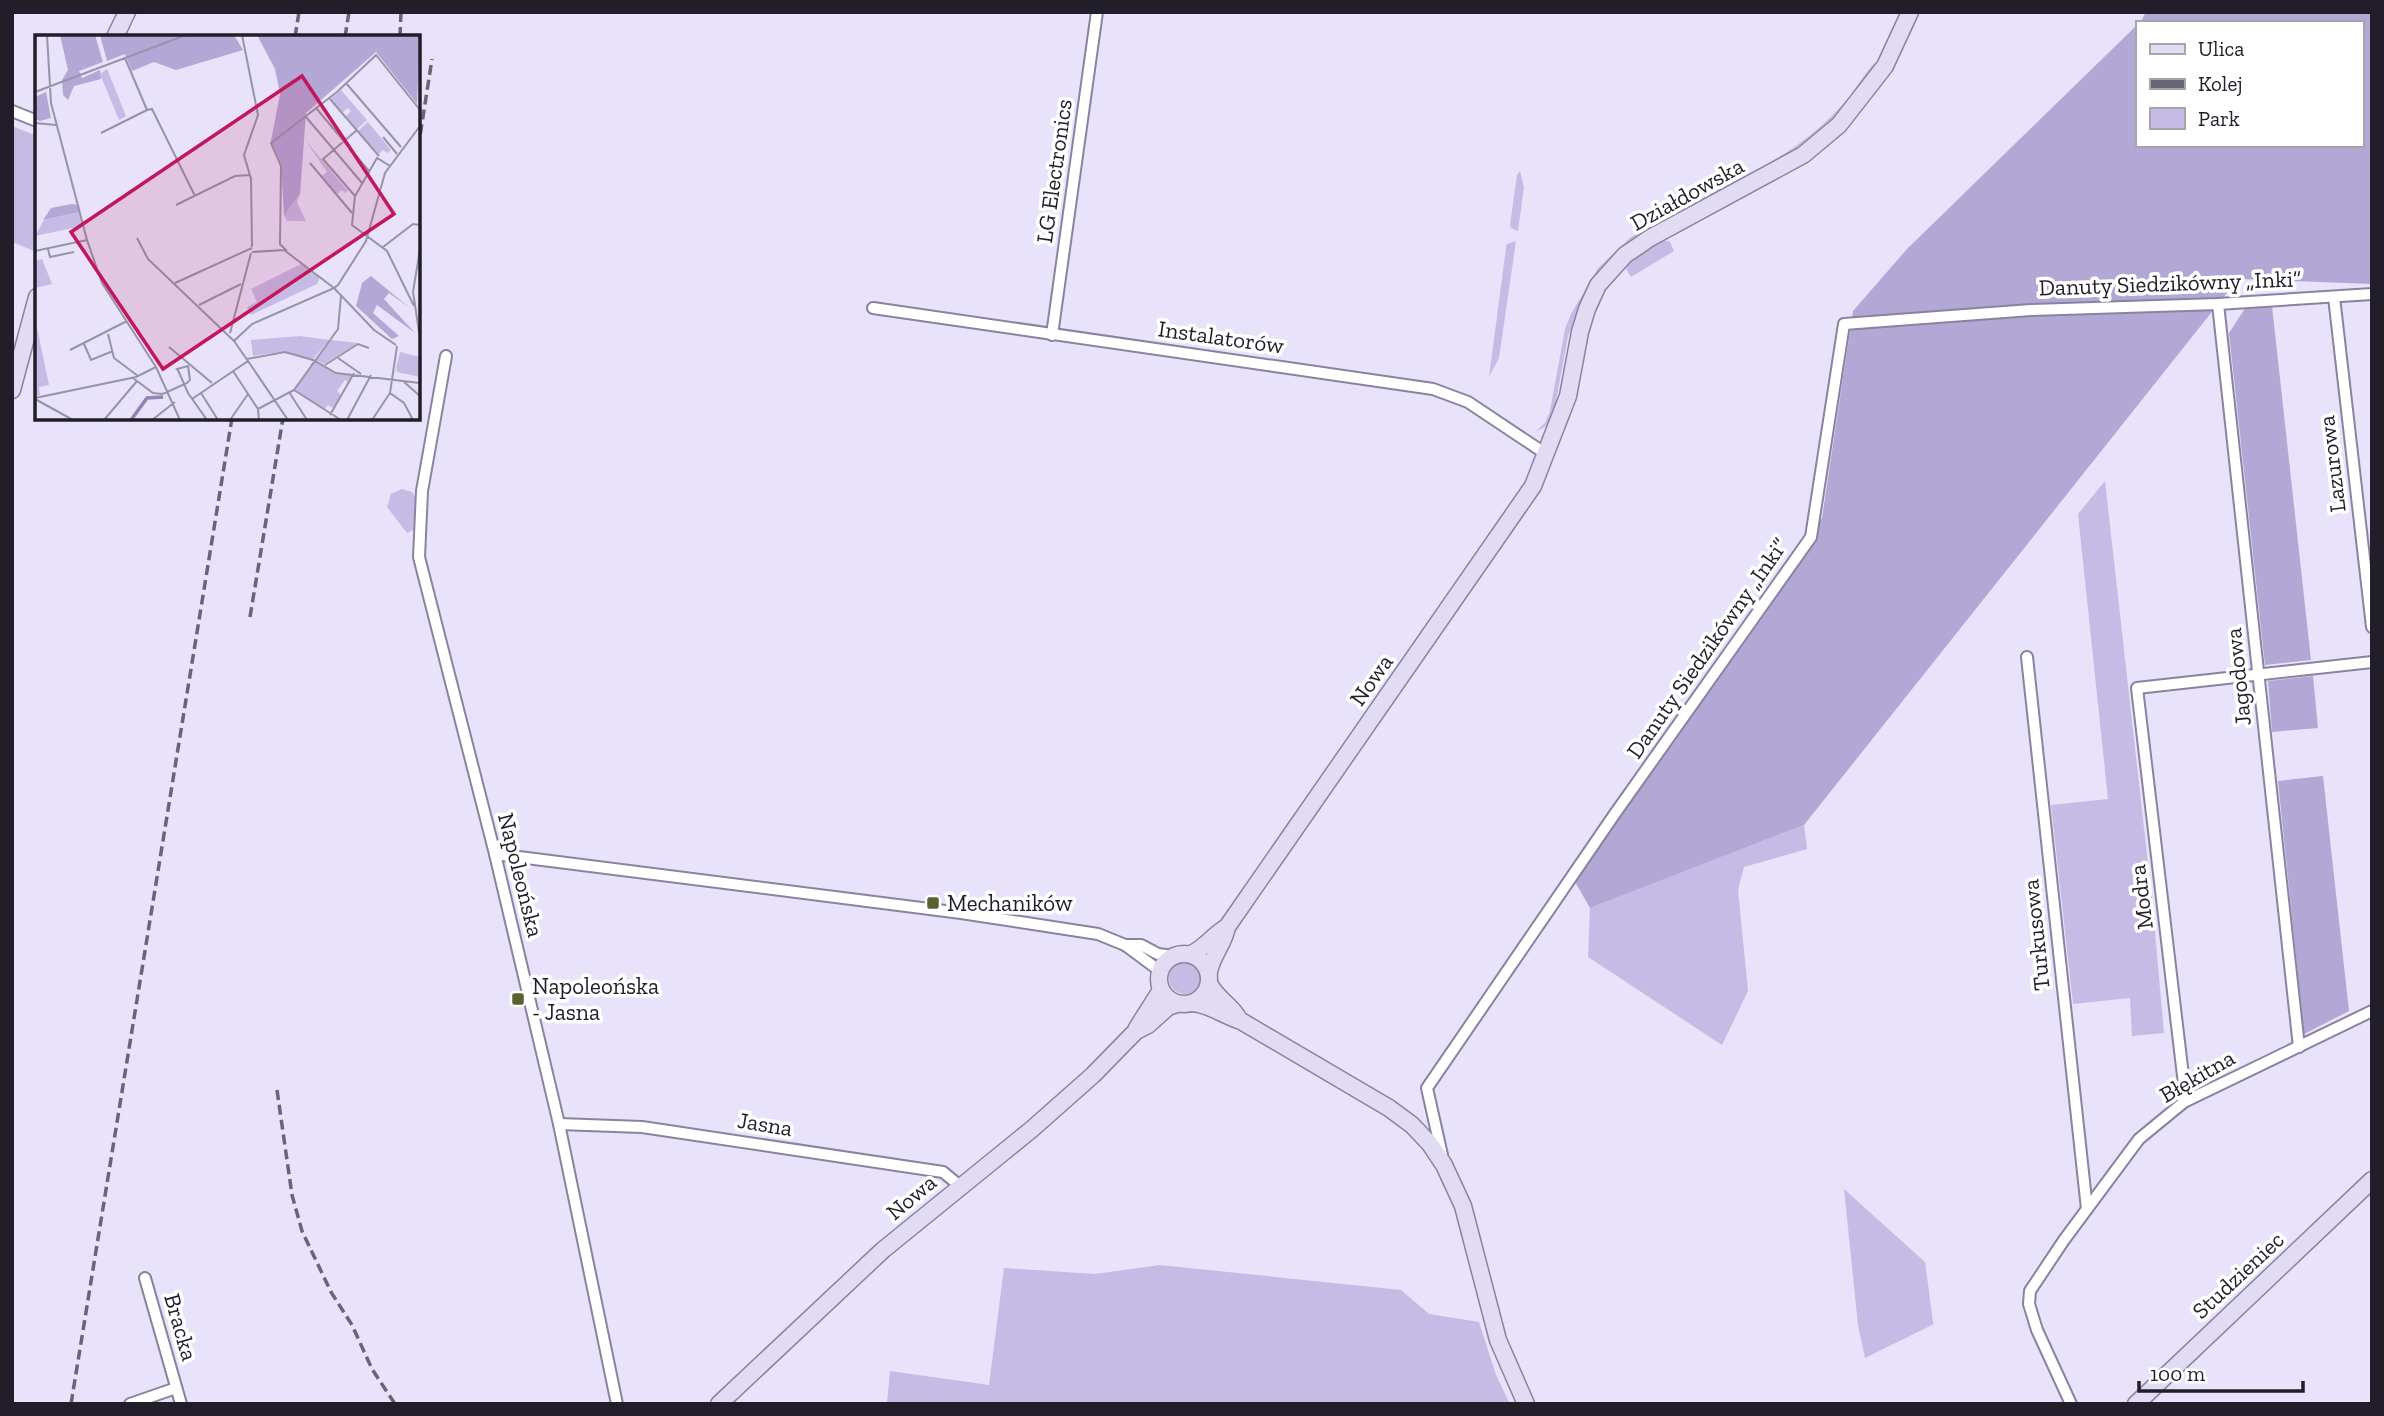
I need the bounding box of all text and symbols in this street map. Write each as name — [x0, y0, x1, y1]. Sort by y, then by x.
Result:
legend — [2136, 21, 2363, 147]
inset map — [35, 35, 420, 420]
text: Ulica — [2198, 36, 2244, 61]
text: Kolej — [2198, 71, 2243, 97]
street label: LG Electronics — [1030, 97, 1078, 245]
text: Park — [2198, 106, 2240, 131]
street label: Działdowska — [1625, 151, 1749, 237]
street label: Danuty Siedzikówny „Inki” — [2038, 264, 2302, 302]
street label: Instalatorów — [1156, 314, 1286, 360]
street label: Lazurowa — [2312, 414, 2352, 514]
street label: Danuty Siedzikówny „Inki” — [1620, 532, 1794, 764]
street label: Jagodowa — [2219, 627, 2257, 727]
street label: Nowa — [1343, 649, 1399, 711]
street label: Napoleońska — [492, 810, 550, 940]
street label: Modra — [2123, 863, 2159, 931]
street label: Turkusowa — [2016, 878, 2056, 992]
place label: Mechaników — [947, 889, 1073, 917]
marker: Mechaników — [925, 895, 941, 911]
place label: Napoleońska - Jasna — [532, 972, 659, 1026]
marker: Napoleońska - Jasna — [510, 991, 526, 1007]
street label: Błękitna — [2154, 1043, 2240, 1109]
street label: Jasna — [735, 1106, 795, 1142]
street label: Nowa — [880, 1168, 942, 1226]
street label: Studzieniec — [2186, 1225, 2290, 1325]
street label: Bracka — [158, 1290, 204, 1364]
scale bar — [2139, 1350, 2304, 1394]
text: 100 m — [2150, 1361, 2205, 1386]

